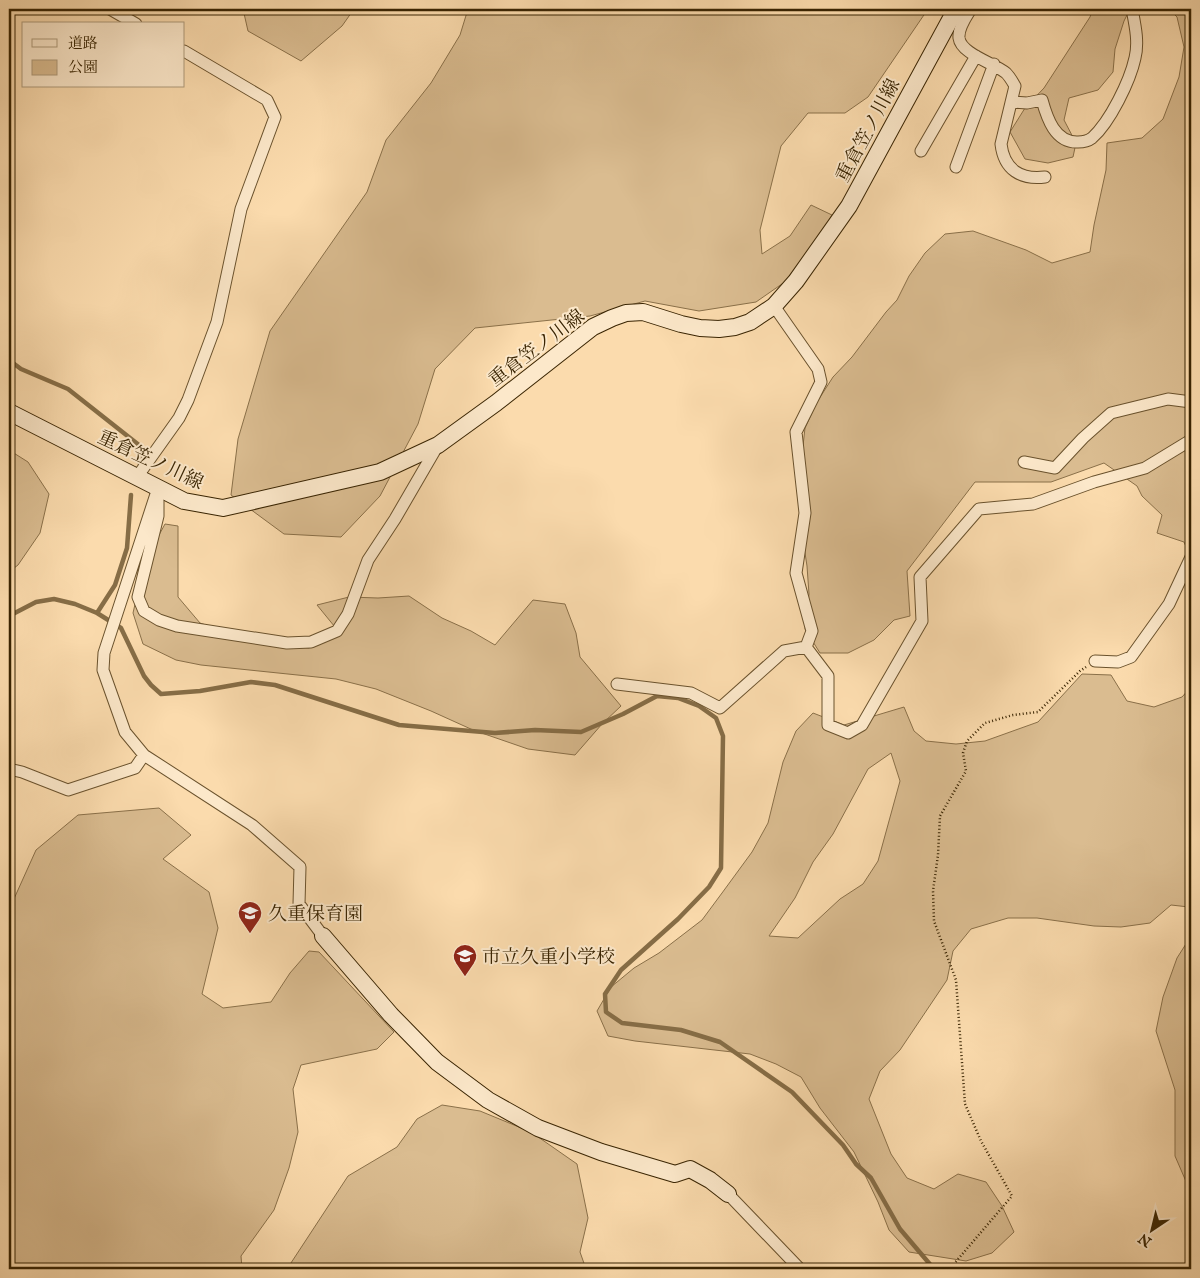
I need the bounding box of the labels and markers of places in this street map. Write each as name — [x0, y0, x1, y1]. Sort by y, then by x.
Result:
school or university icon: 久重保育園 — [237, 900, 263, 934]
place label: 久重保育園 — [268, 903, 363, 927]
school or university icon: 市立久重小学校 — [452, 943, 478, 977]
place label: 市立久重小学校 — [482, 946, 615, 970]

